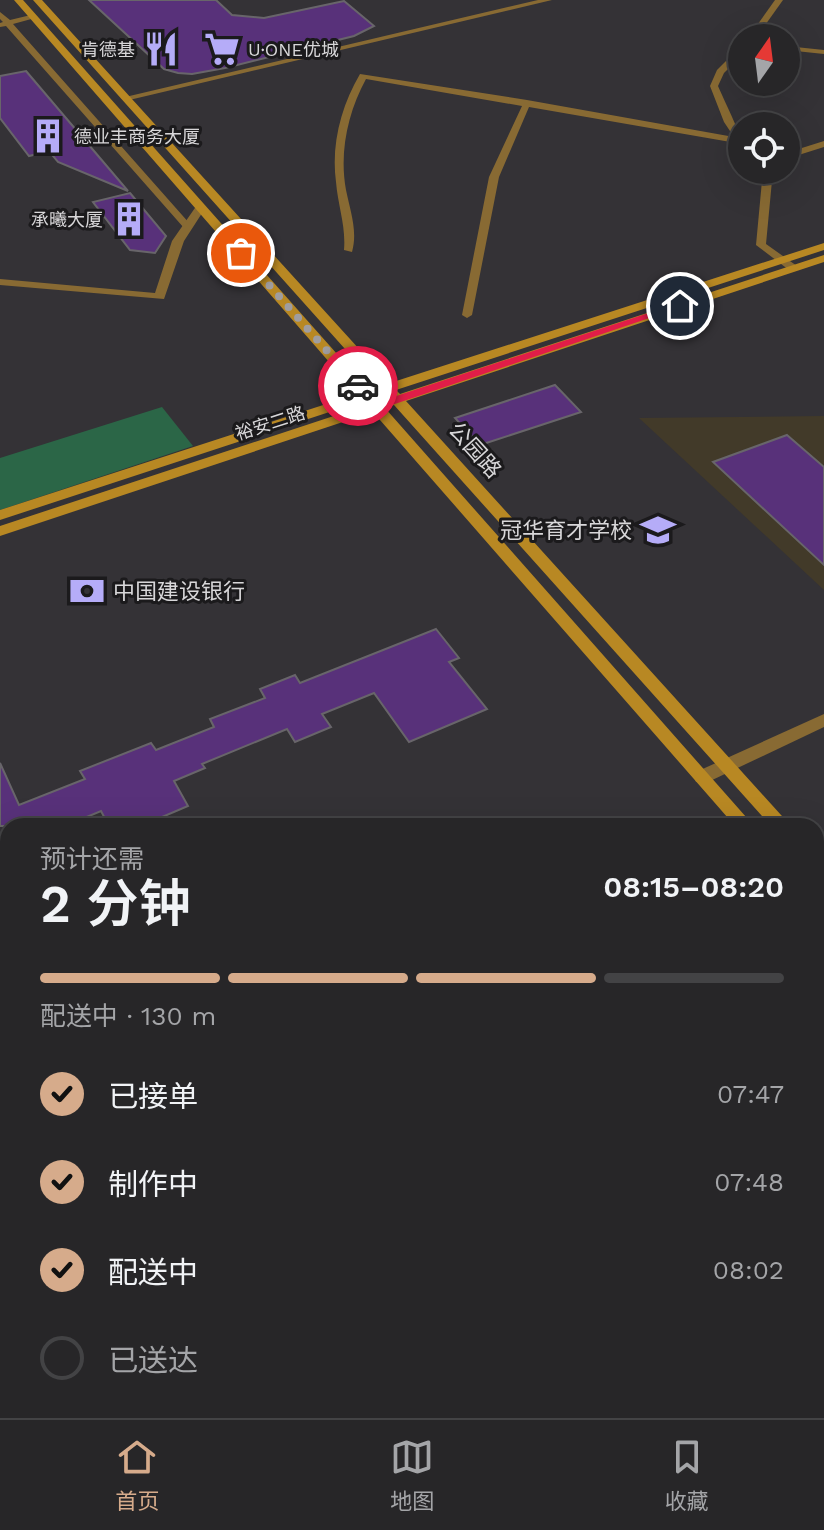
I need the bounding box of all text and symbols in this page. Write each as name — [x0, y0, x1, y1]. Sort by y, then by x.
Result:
north arrow — [728, 24, 800, 96]
map controls — [728, 24, 800, 184]
restaurant icon: 肯德基 — [142, 30, 180, 68]
supermarket icon: U·ONE优城 — [203, 30, 241, 68]
place label: 肯德基 — [81, 39, 135, 60]
place label: U·ONE优城 — [248, 39, 339, 60]
button: locate — [728, 112, 800, 184]
building icon: 德业丰商务大厦 — [29, 117, 67, 155]
place label: 德业丰商务大厦 — [74, 126, 200, 147]
building icon: 承曦大厦 — [110, 200, 148, 238]
place label: 承曦大厦 — [31, 209, 103, 230]
pin — [207, 219, 275, 287]
icon: bag — [219, 231, 263, 275]
pin — [646, 272, 714, 340]
icon: home — [658, 284, 702, 328]
courier — [318, 346, 398, 426]
icon: car — [336, 364, 380, 408]
street label: 裕安二路 — [233, 402, 307, 444]
street label: 公园路 — [444, 417, 506, 483]
school or university icon: 冠华育才学校 — [639, 511, 677, 549]
place label: 冠华育才学校 — [500, 518, 632, 543]
bank icon: 中国建设银行 — [68, 572, 106, 610]
place label: 中国建设银行 — [113, 579, 245, 604]
text: 预计还需 — [40, 844, 144, 874]
text: 08:15–08:20 — [603, 869, 784, 904]
text: 2 分钟 — [40, 874, 191, 935]
text: 配送中 · 130 m — [40, 1001, 216, 1031]
icon: check — [40, 1072, 84, 1116]
text: 已接单 — [108, 1079, 198, 1114]
text: 07:47 — [717, 1079, 784, 1109]
icon: check — [40, 1160, 84, 1204]
text: 制作中 — [108, 1167, 198, 1202]
text: 07:48 — [714, 1167, 784, 1197]
icon: check — [40, 1248, 84, 1292]
text: 配送中 — [108, 1255, 198, 1290]
text: 08:02 — [713, 1255, 784, 1285]
text: 已送达 — [108, 1343, 198, 1378]
tab: 首页 — [115, 1435, 159, 1515]
tab: 地图 — [390, 1435, 434, 1515]
tab: 收藏 — [665, 1435, 709, 1515]

